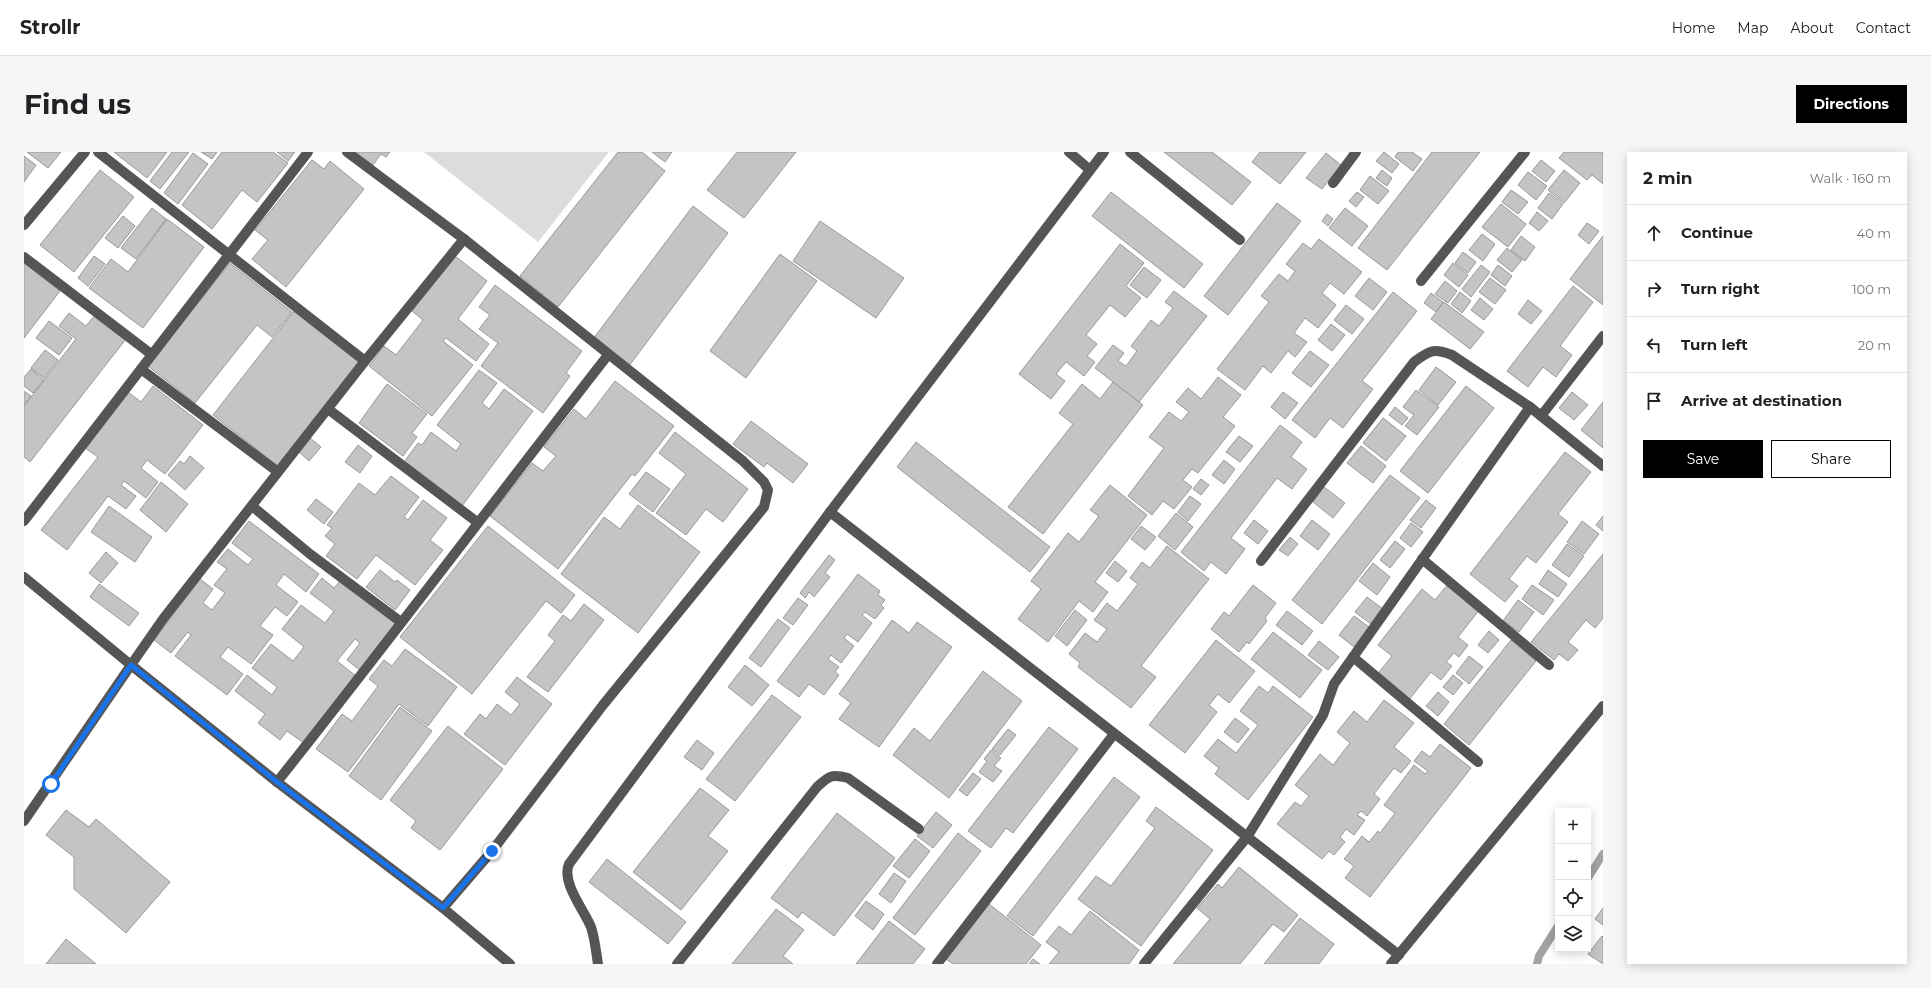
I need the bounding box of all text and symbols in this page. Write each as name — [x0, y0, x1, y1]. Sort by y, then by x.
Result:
text: Strollr — [20, 16, 81, 39]
text: Home — [1672, 19, 1715, 37]
text: Map — [1737, 19, 1768, 37]
text: About — [1790, 19, 1834, 37]
text: Contact — [1856, 19, 1911, 37]
button: Directions — [1796, 85, 1907, 123]
text: Find us — [24, 87, 131, 121]
text: 2 min — [1643, 168, 1693, 188]
text: Walk · 160 m — [1810, 170, 1891, 186]
icon: ahead — [1643, 222, 1665, 244]
text: Continue — [1681, 223, 1753, 242]
text: 40 m — [1857, 225, 1891, 241]
icon: right — [1643, 278, 1665, 300]
text: Turn right — [1681, 279, 1760, 298]
text: 100 m — [1852, 281, 1891, 297]
icon: left — [1643, 334, 1665, 356]
text: Turn left — [1681, 335, 1748, 354]
text: 20 m — [1858, 337, 1891, 353]
icon: arrive — [1643, 390, 1665, 412]
text: Arrive at destination — [1681, 391, 1842, 410]
button: Save — [1643, 440, 1763, 478]
button: Share — [1771, 440, 1891, 478]
route start — [42, 775, 60, 793]
map controls — [1555, 808, 1591, 952]
button: + — [1555, 808, 1591, 844]
route end — [483, 842, 501, 860]
button: − — [1555, 844, 1591, 880]
button: locate — [1555, 880, 1591, 916]
button: layers — [1555, 916, 1591, 952]

